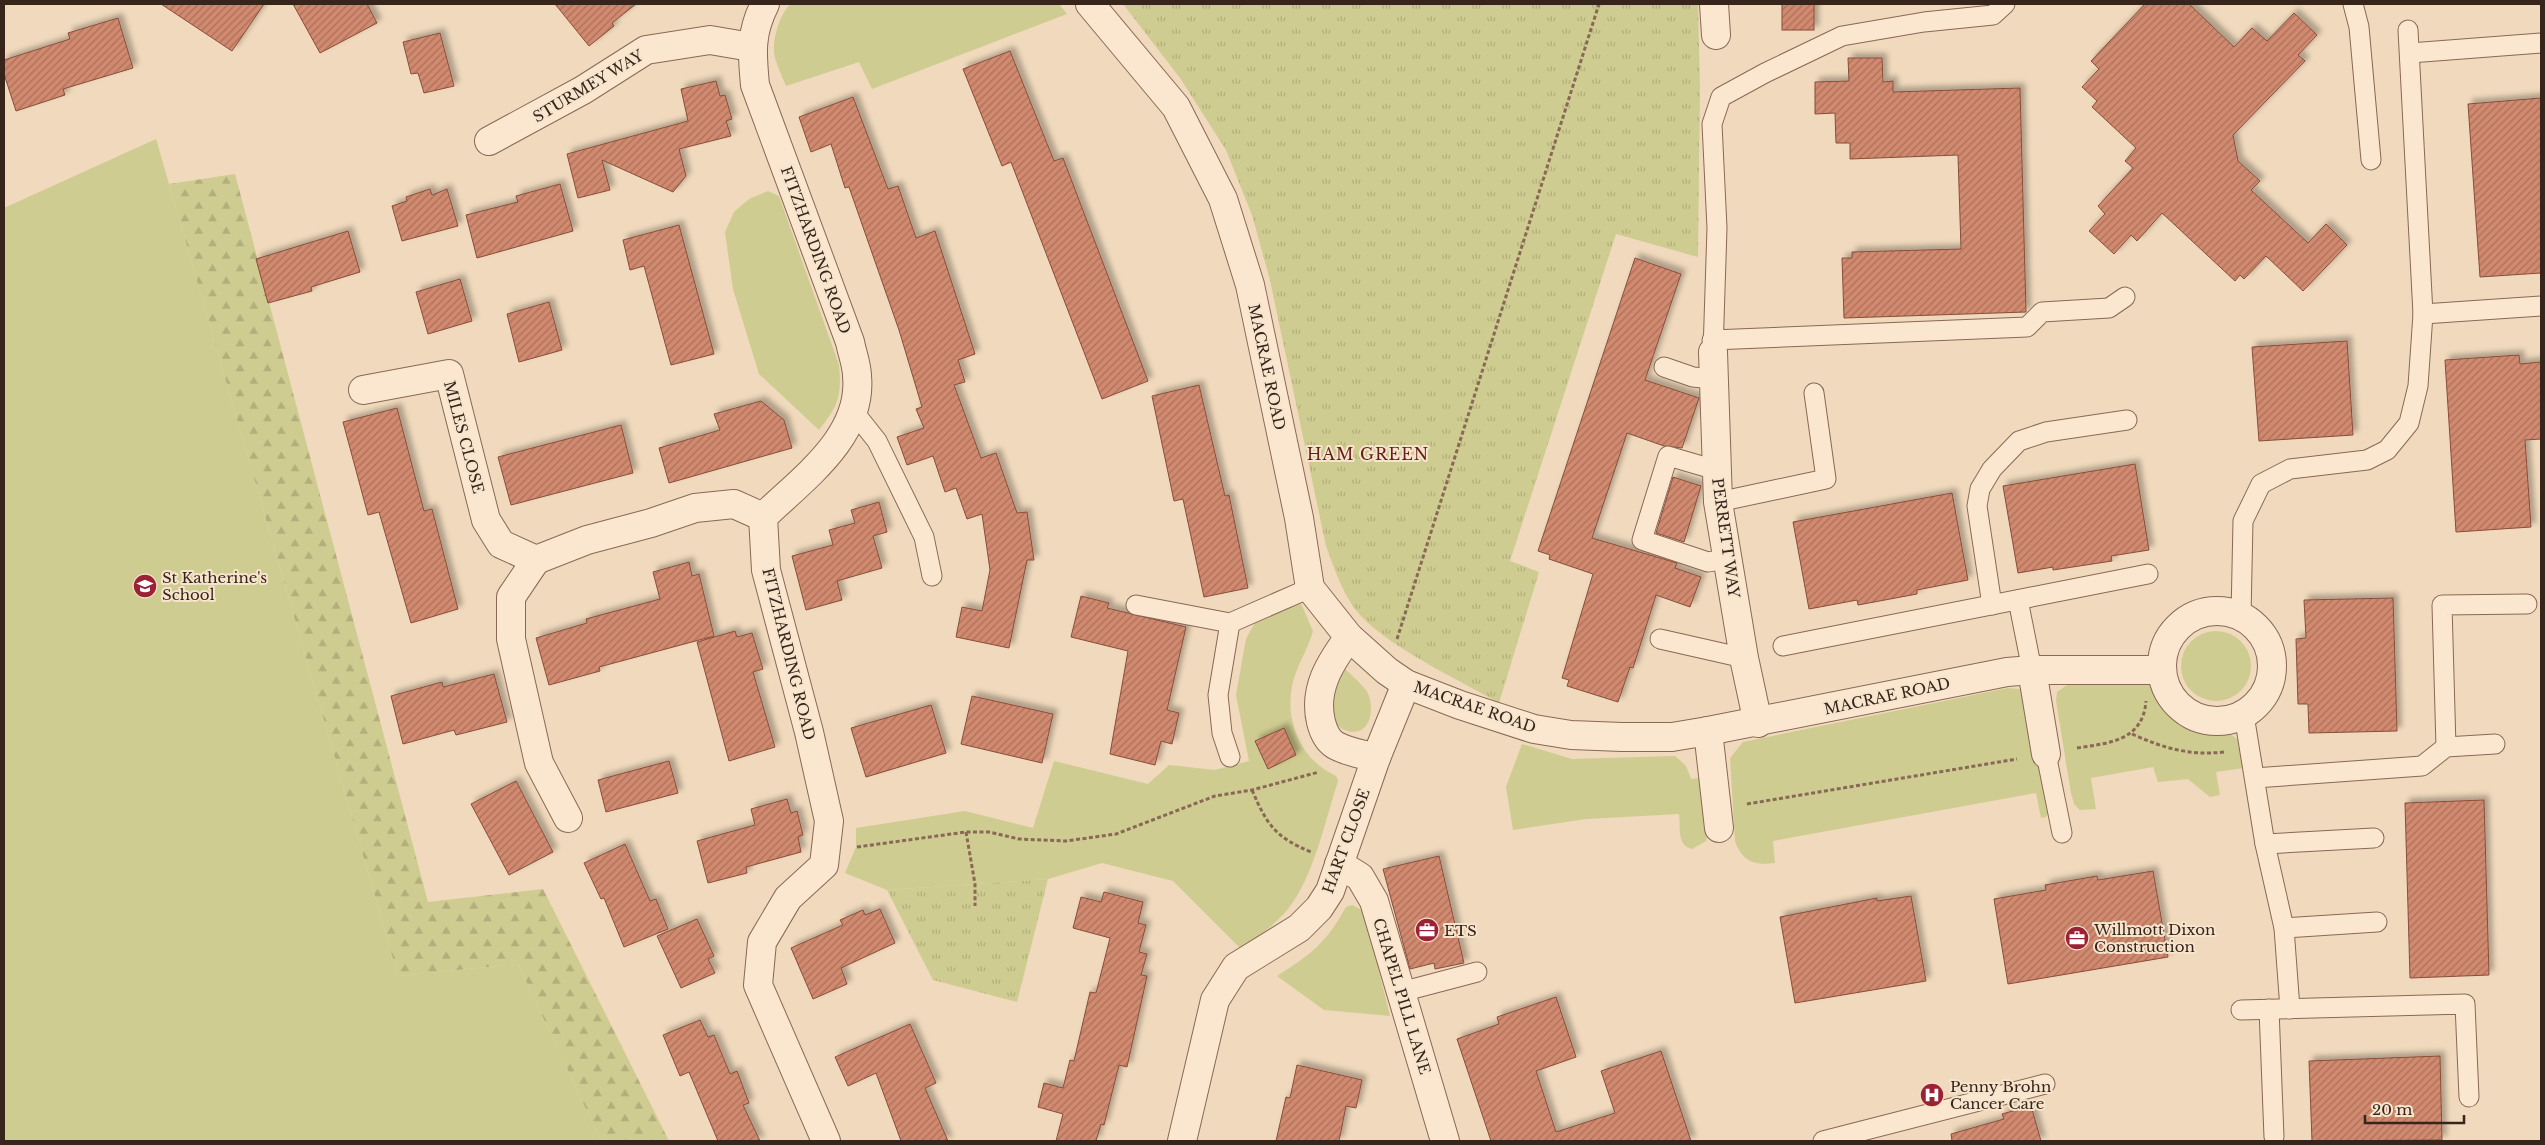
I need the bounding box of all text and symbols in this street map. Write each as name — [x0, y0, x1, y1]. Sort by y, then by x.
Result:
street label: STURMEY WAY — [529, 45, 648, 127]
street label: FITZHARDING ROAD — [777, 164, 855, 336]
street label: MACRAE ROAD — [1244, 302, 1290, 432]
street label: MILES CLOSE — [440, 379, 488, 496]
district label: HAM GREEN — [1307, 444, 1429, 464]
street label: PERRETT WAY — [1708, 477, 1744, 600]
street label: FITZHARDING ROAD — [758, 566, 820, 742]
place label: St Katherine's School — [162, 568, 267, 604]
school or university icon: St Katherine's School — [132, 573, 158, 599]
street label: MACRAE ROAD — [1822, 673, 1952, 719]
street label: MACRAE ROAD — [1411, 677, 1539, 737]
street label: HART CLOSE — [1318, 786, 1374, 896]
street label: CHAPEL PILL LANE — [1369, 916, 1435, 1077]
office icon: ETS — [1414, 917, 1440, 943]
place label: Willmott Dixon Construction — [2093, 920, 2215, 956]
place label: ETS — [1444, 921, 1477, 940]
office icon: Willmott Dixon Construction — [2064, 925, 2090, 951]
place label: Penny Brohn Cancer Care — [1950, 1077, 2051, 1113]
hospital icon: Penny Brohn Cancer Care — [1919, 1082, 1945, 1108]
scale bar — [2365, 1092, 2464, 1124]
text: 20 m — [2372, 1100, 2412, 1119]

